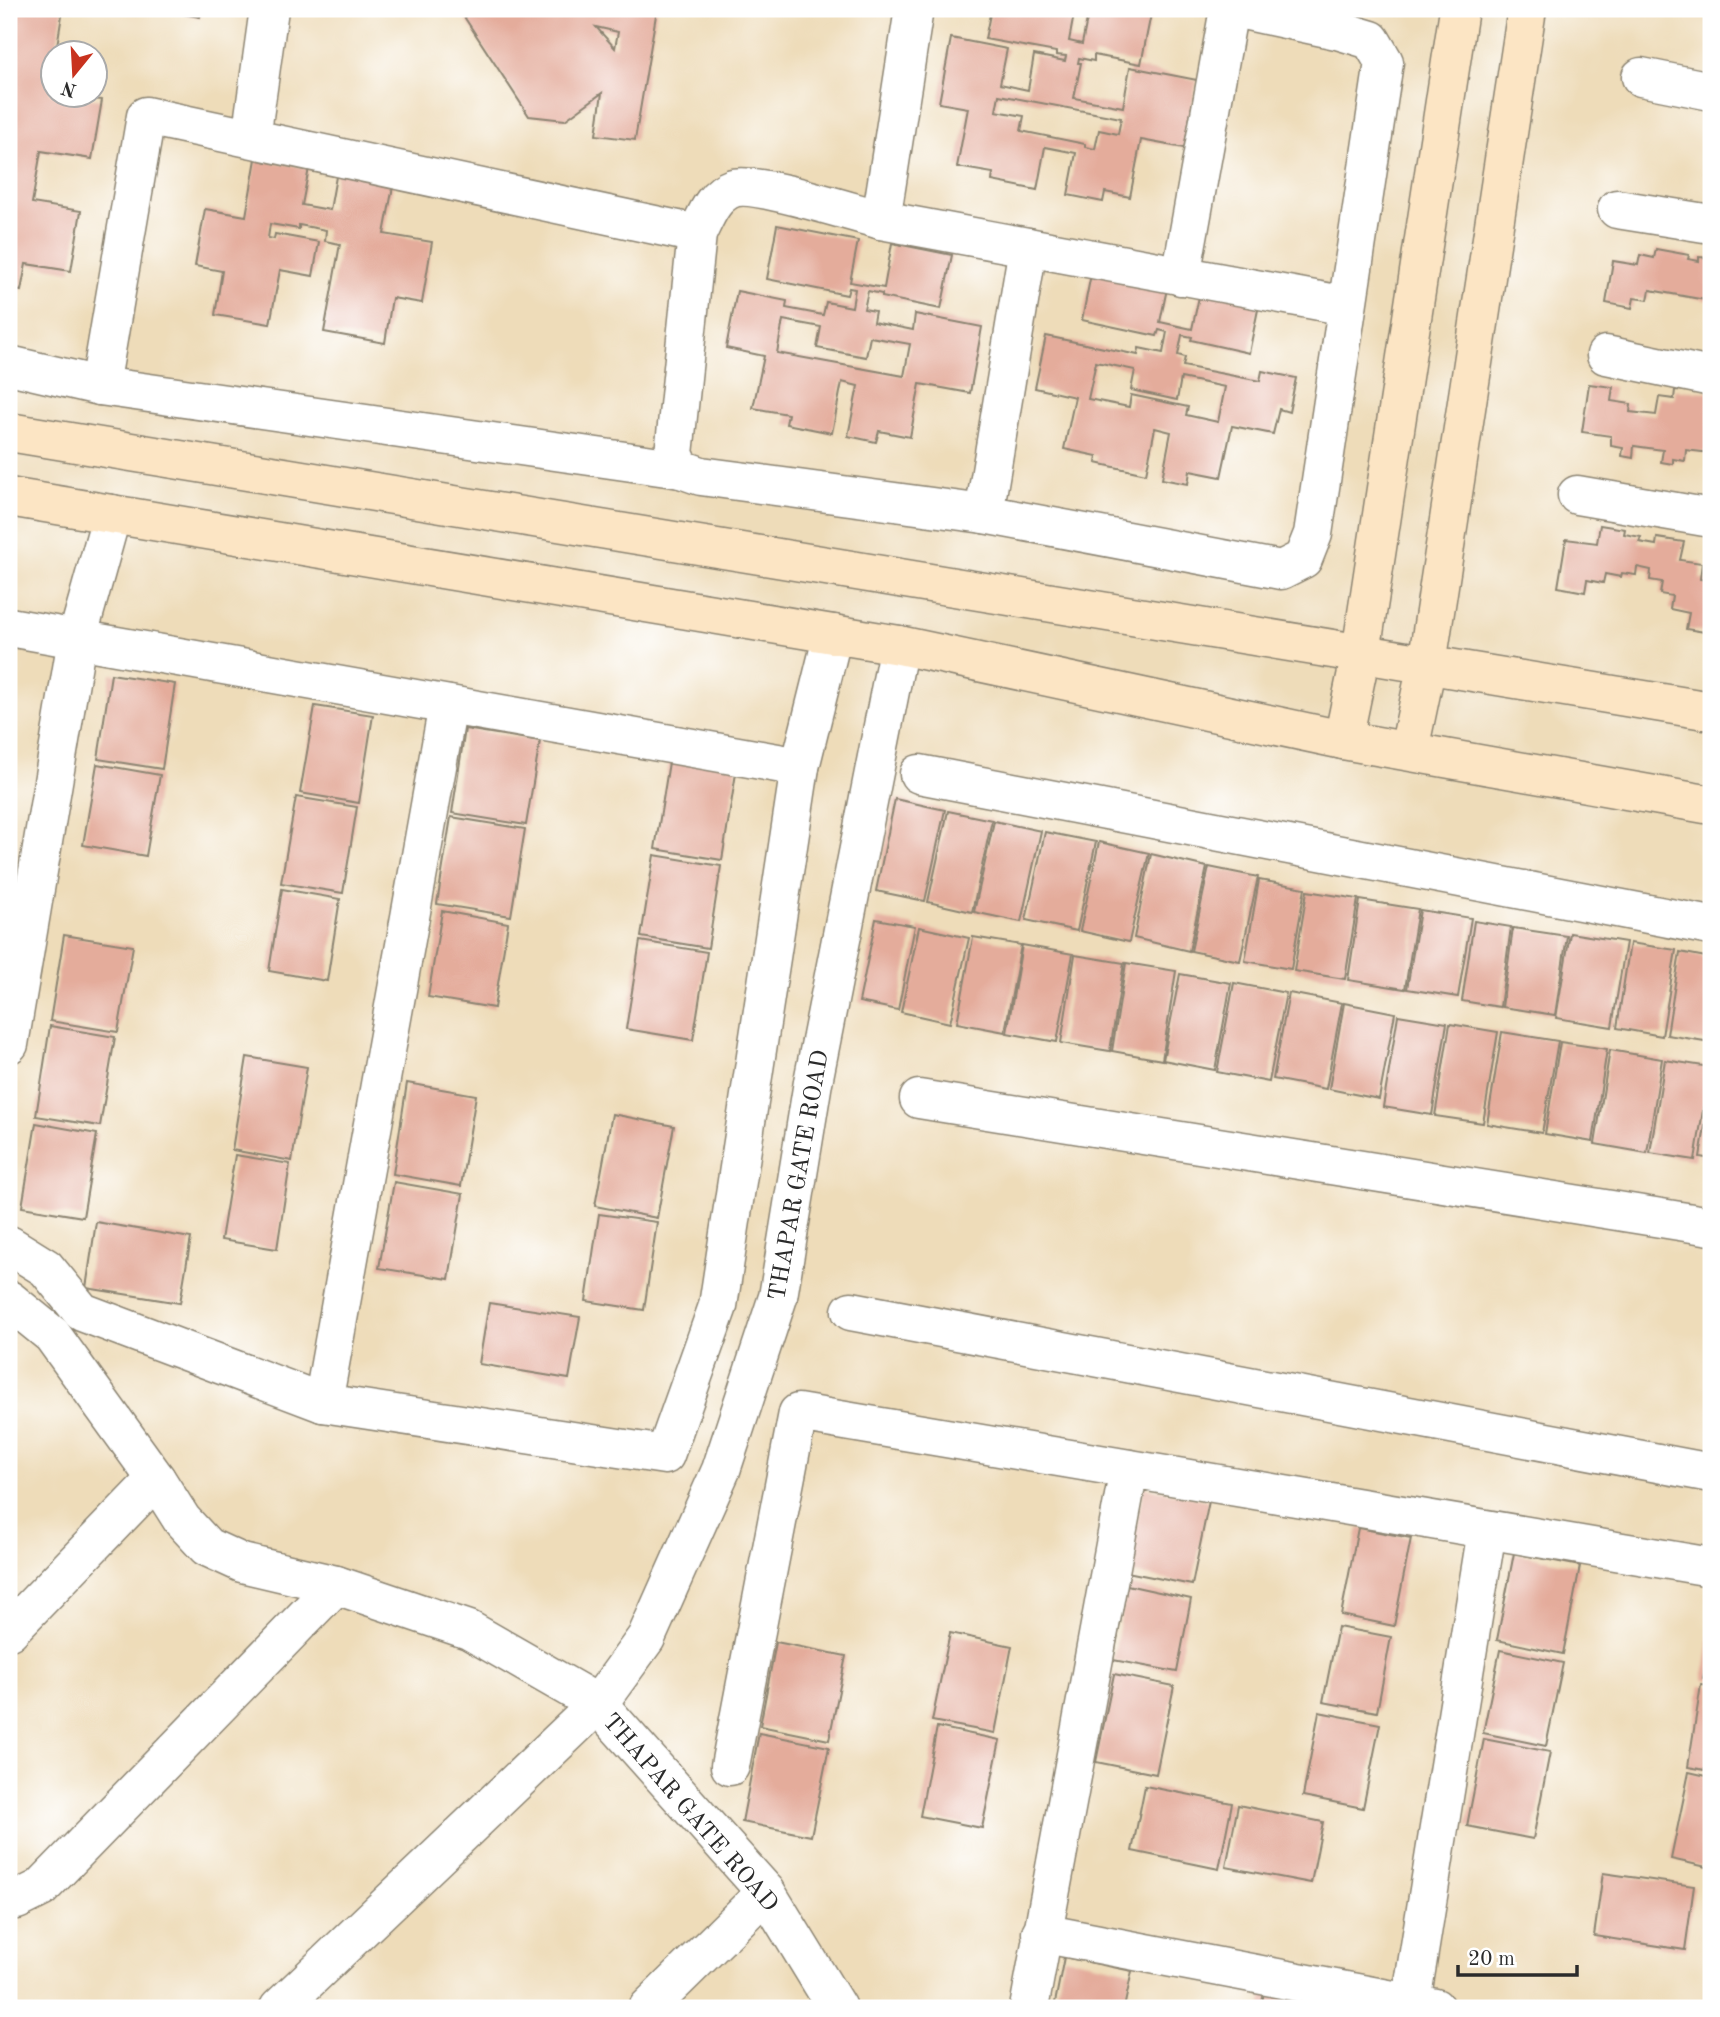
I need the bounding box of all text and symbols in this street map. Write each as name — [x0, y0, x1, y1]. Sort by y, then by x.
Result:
north arrow — [38, 38, 108, 108]
text: N — [59, 76, 79, 99]
street label: THAPAR GATE ROAD — [766, 1048, 834, 1302]
street label: THAPAR GATE ROAD — [597, 1710, 782, 1917]
scale bar — [1458, 1933, 1576, 1977]
text: 20 m — [1468, 1949, 1515, 1970]

